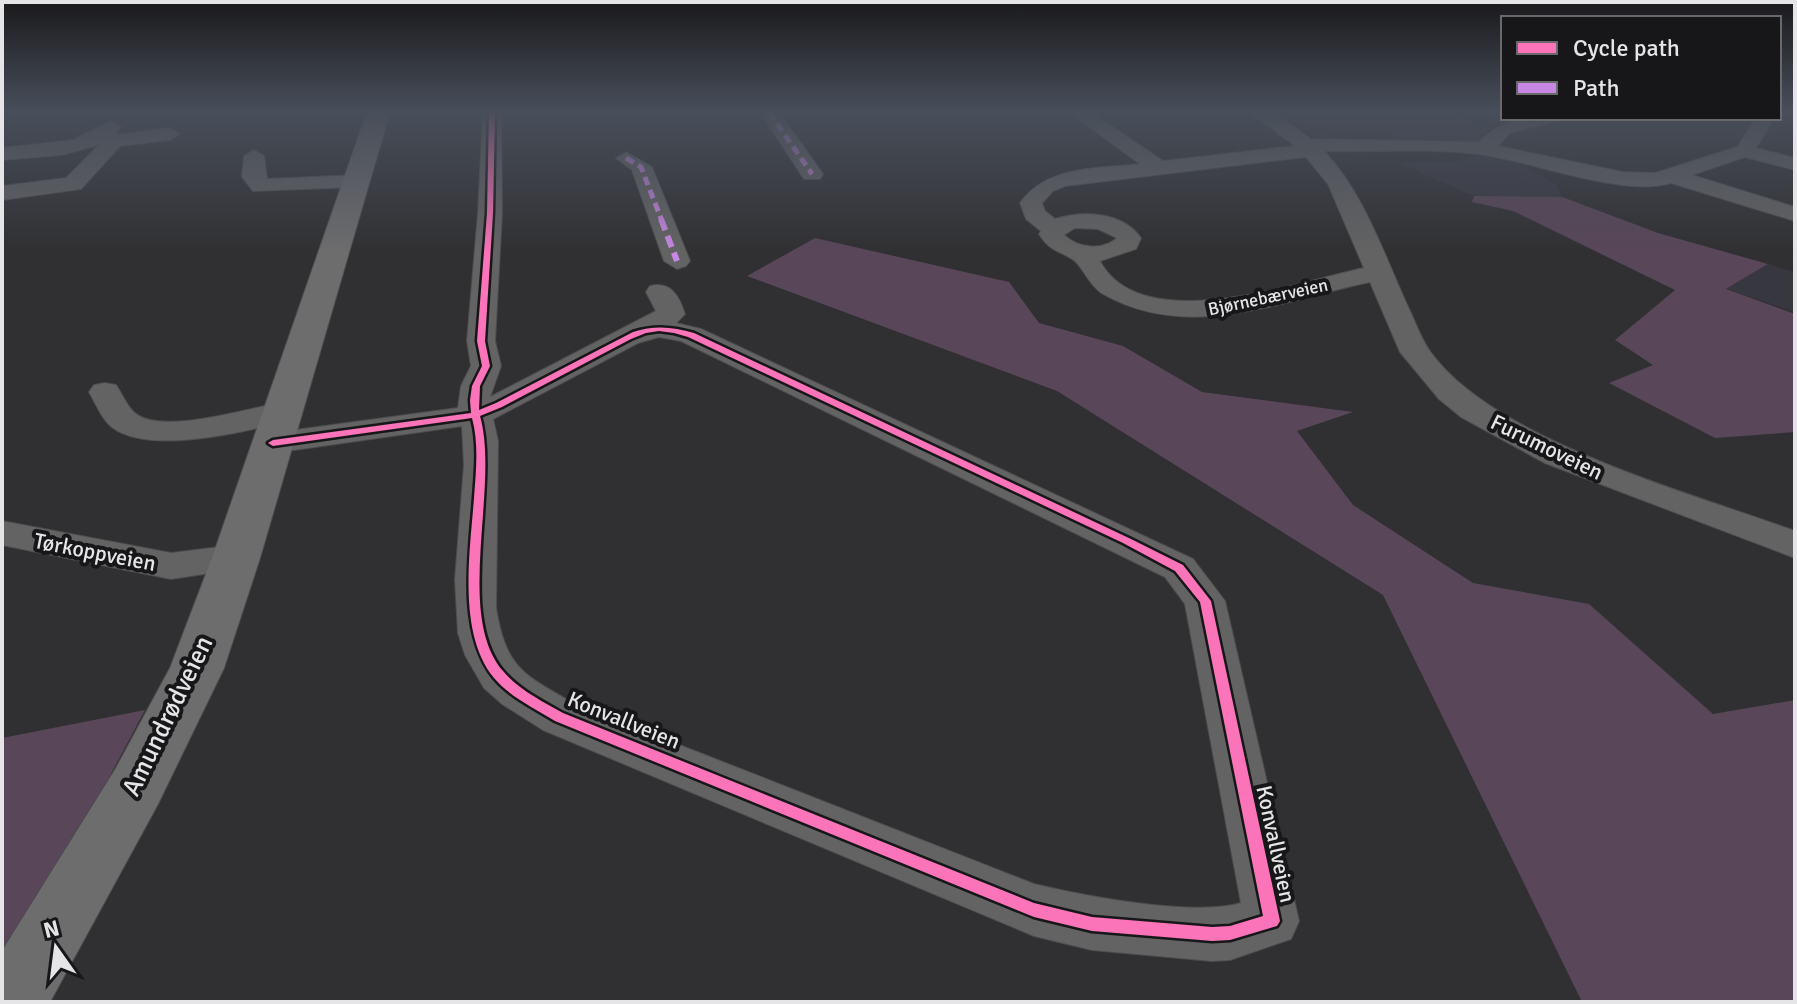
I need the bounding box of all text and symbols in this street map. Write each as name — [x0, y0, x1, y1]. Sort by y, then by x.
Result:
legend — [1501, 16, 1781, 120]
text: Cycle path — [1573, 33, 1680, 63]
text: Path — [1573, 73, 1619, 103]
street label: Bjørnebærveien — [1206, 274, 1330, 320]
street label: Furumoveien — [1486, 408, 1608, 486]
street label: Tørkoppveien — [32, 527, 158, 577]
street label: Amundrødveien — [115, 631, 221, 801]
street label: Konvallveien — [564, 685, 684, 755]
street label: Konvallveien — [1250, 783, 1302, 905]
north arrow — [16, 908, 96, 988]
text: N — [41, 914, 62, 944]

